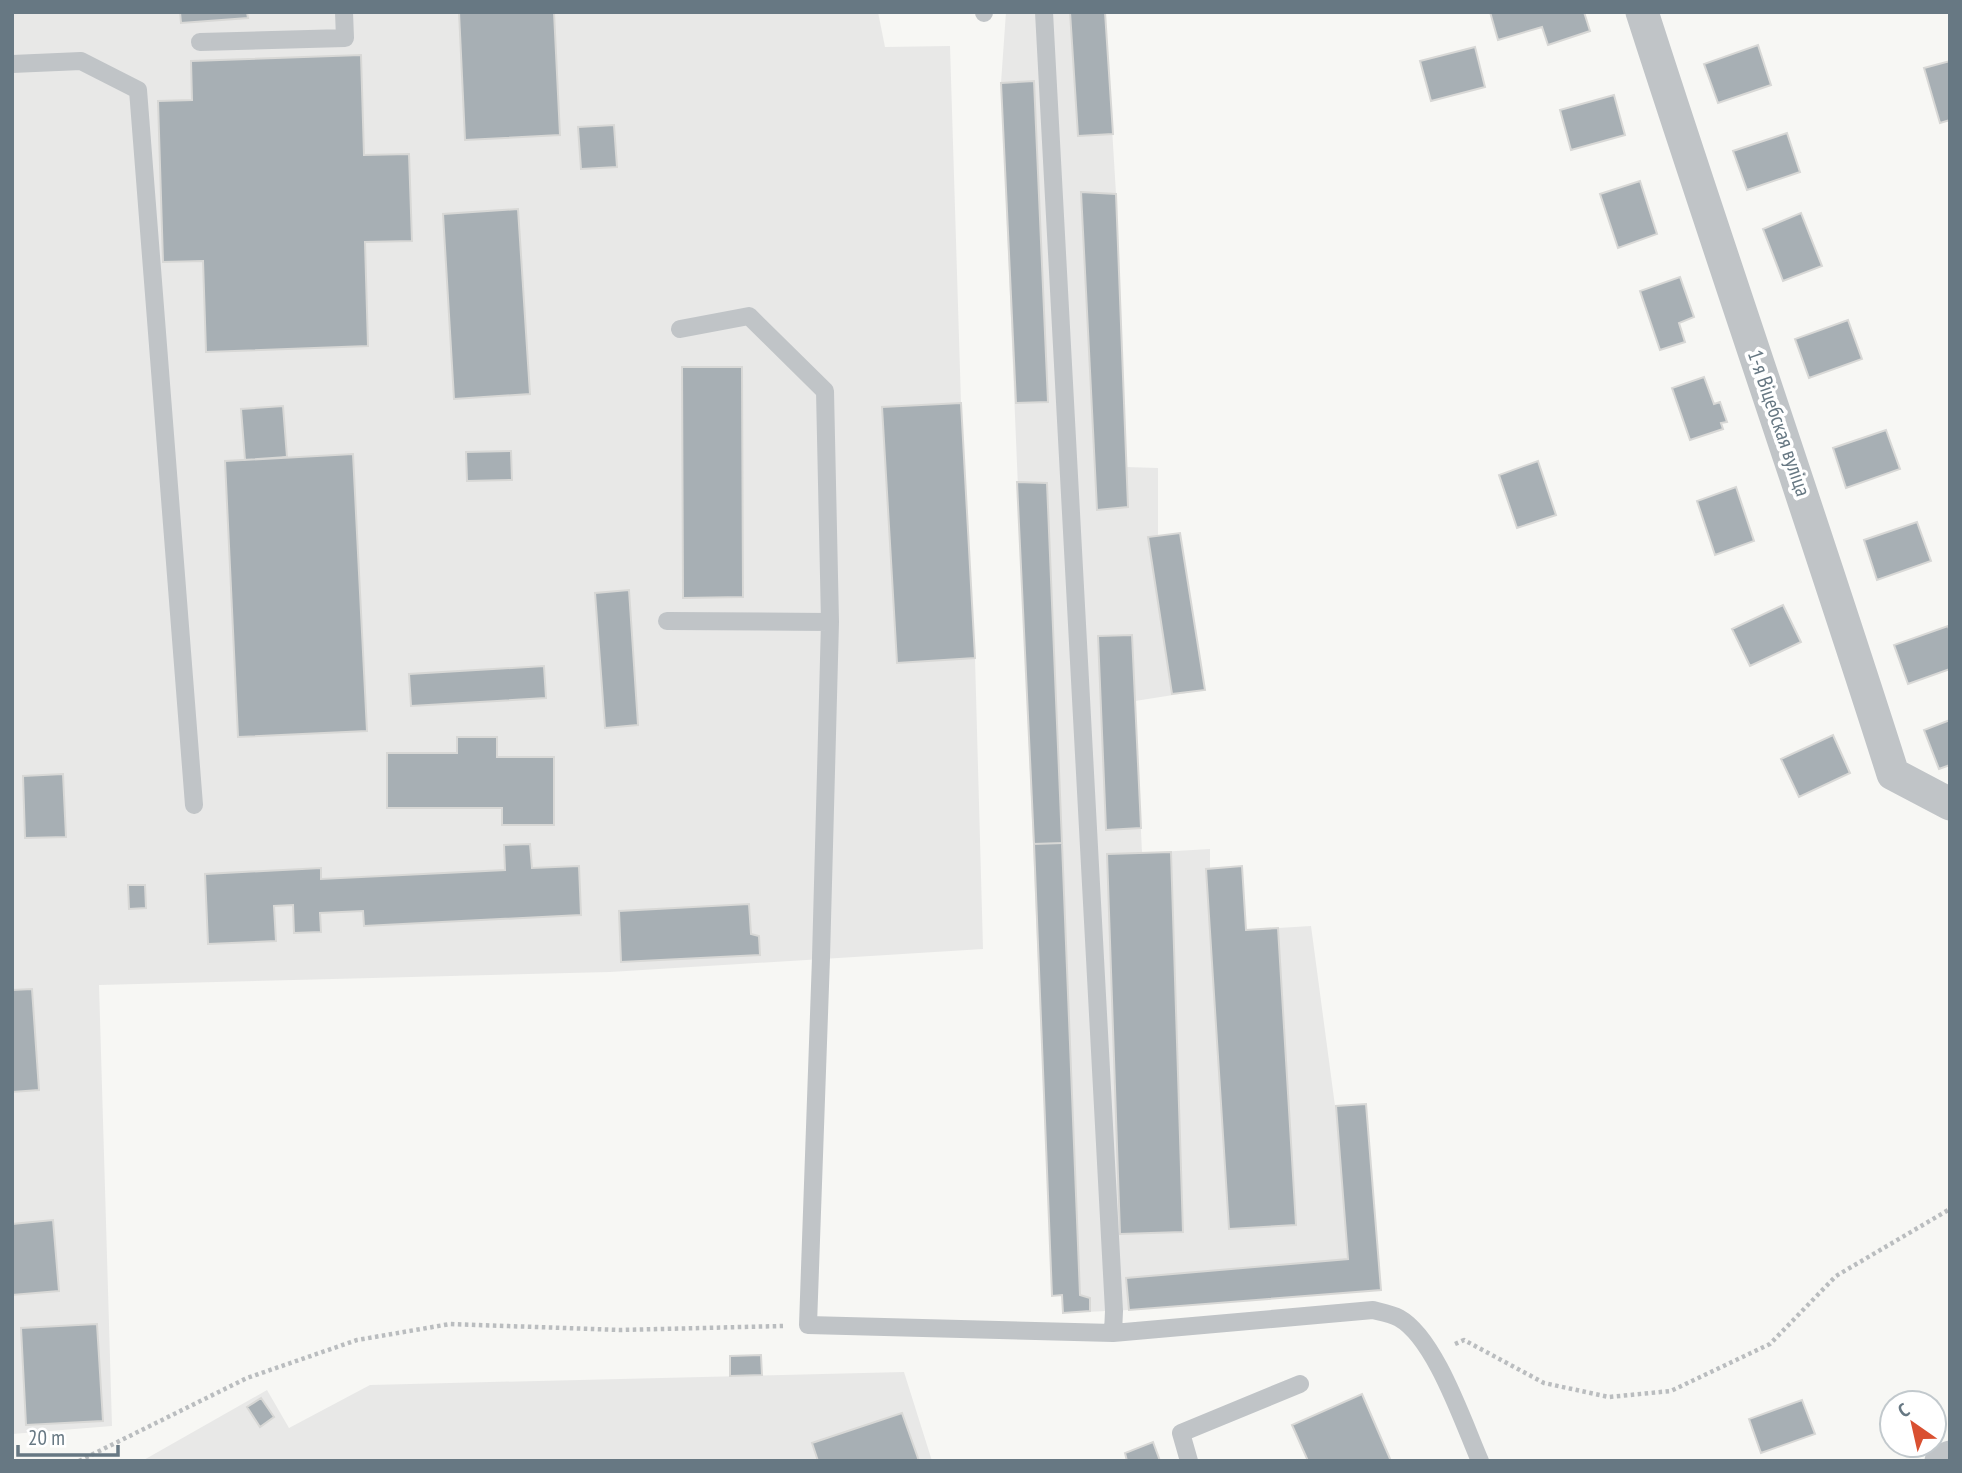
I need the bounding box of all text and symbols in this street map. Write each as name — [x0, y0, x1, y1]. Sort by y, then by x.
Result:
street label: 1-я Віцебская вуліца — [1742, 346, 1817, 500]
north arrow — [1878, 1389, 1948, 1459]
text: С — [1893, 1397, 1914, 1422]
scale bar — [18, 1414, 117, 1458]
text: 20 m — [28, 1424, 65, 1451]

